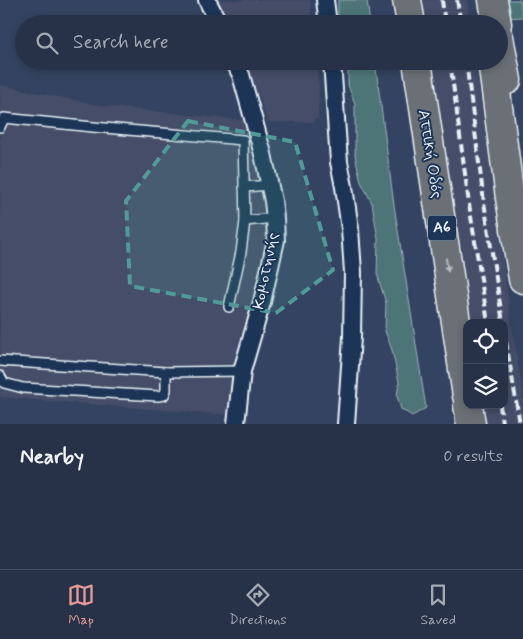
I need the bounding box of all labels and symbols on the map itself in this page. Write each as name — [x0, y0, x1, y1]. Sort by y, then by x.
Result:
street label: Αττική Οδός — [413, 108, 447, 200]
road number: Α6 — [428, 216, 456, 240]
street label: Κομοτηνής — [248, 231, 284, 311]
one-way arrow — [443, 258, 451, 274]

